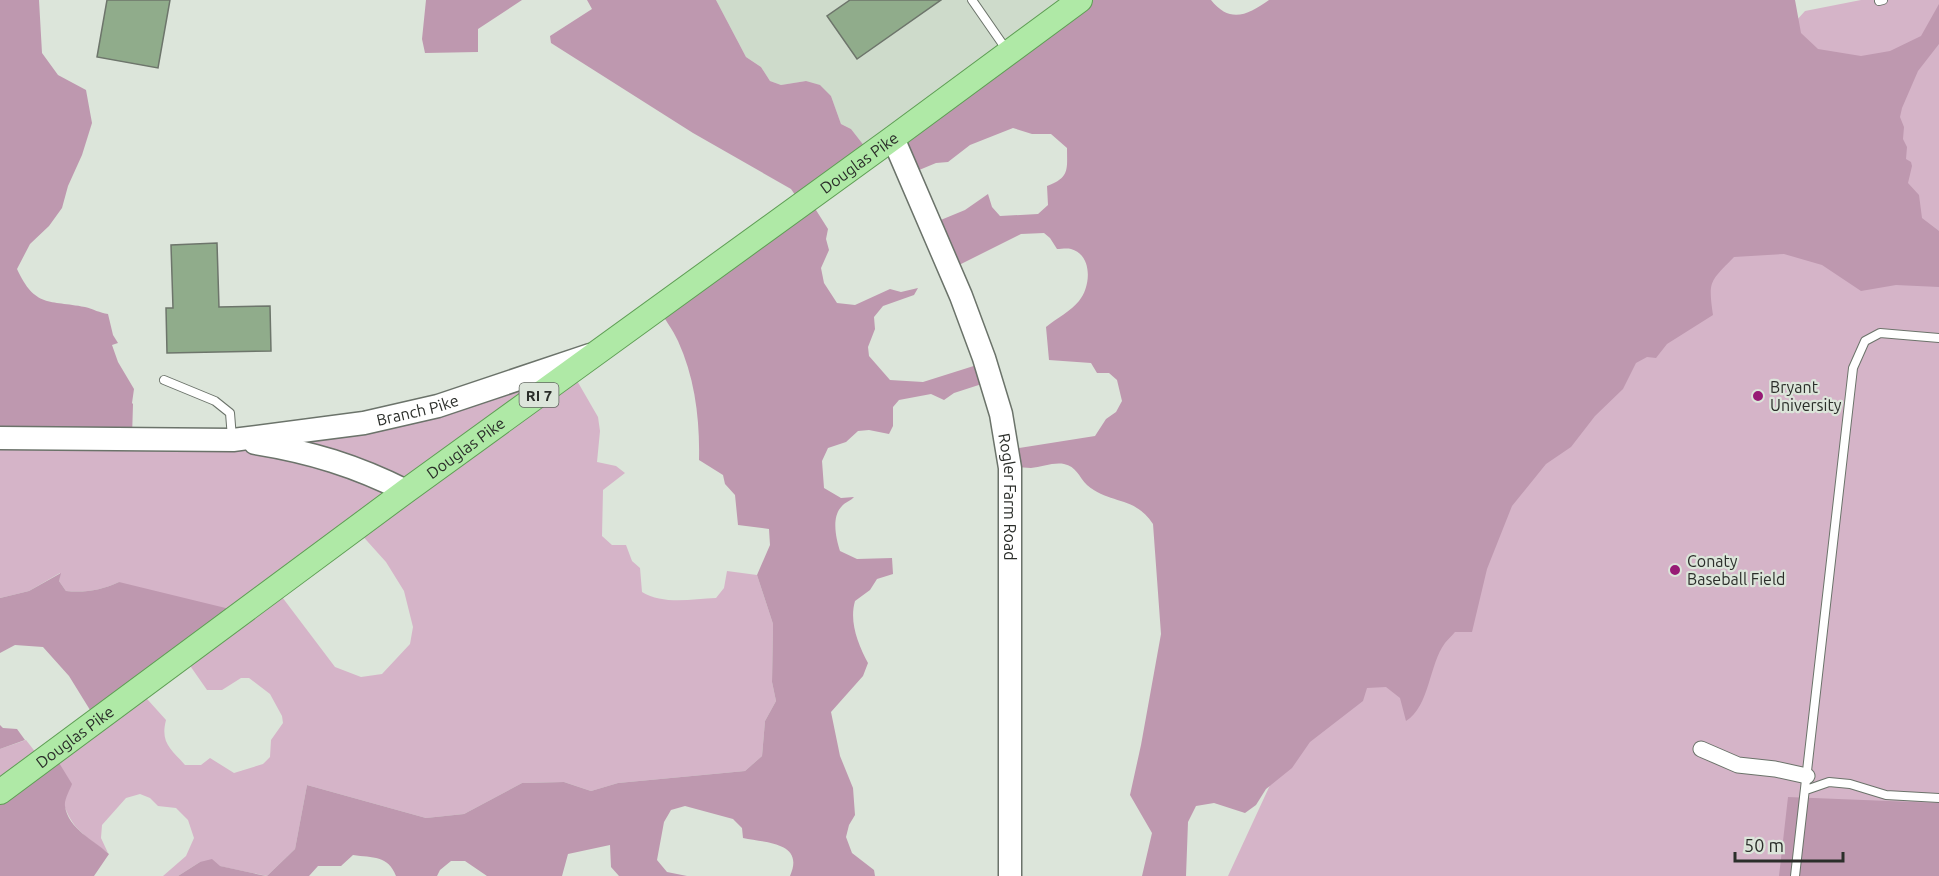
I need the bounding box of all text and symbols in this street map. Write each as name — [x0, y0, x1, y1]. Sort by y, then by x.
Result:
street label: Douglas Pike — [816, 128, 902, 197]
place label: Bryant University — [1770, 378, 1842, 414]
road number: RI 7 — [520, 383, 558, 407]
marker: Bryant University — [1751, 389, 1765, 403]
street label: Branch Pike — [375, 391, 461, 429]
street label: Douglas Pike — [423, 413, 508, 482]
street label: Rogler Farm Road — [995, 432, 1019, 561]
place label: Conaty Baseball Field — [1687, 552, 1785, 588]
marker: Conaty Baseball Field — [1668, 563, 1682, 577]
street label: Douglas Pike — [32, 702, 117, 771]
scale bar — [1735, 825, 1843, 863]
text: 50 m — [1744, 835, 1784, 855]

